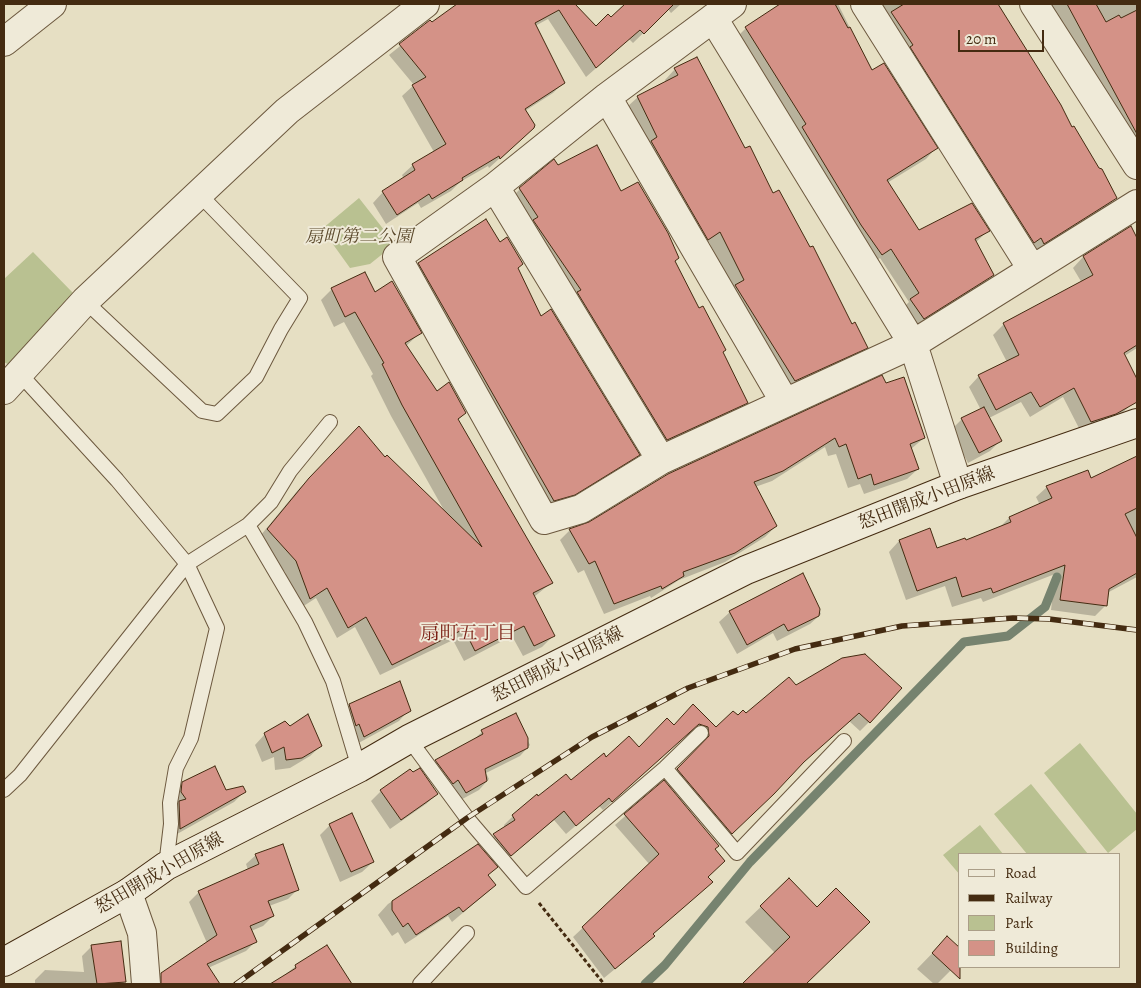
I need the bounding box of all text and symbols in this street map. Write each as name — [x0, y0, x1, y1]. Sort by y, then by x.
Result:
scale bar — [961, 20, 1047, 52]
text: 20 m — [966, 29, 997, 49]
park label: 扇町第二公園 — [305, 227, 413, 249]
street label: 怒田開成小田原線 — [856, 463, 998, 535]
district label: 扇町五丁目 — [421, 623, 515, 645]
street label: 怒田開成小田原線 — [489, 623, 627, 707]
street label: 怒田開成小田原線 — [92, 829, 228, 919]
legend — [958, 853, 1121, 968]
text: Road — [1005, 863, 1036, 883]
text: Railway — [1005, 888, 1052, 908]
text: Park — [1005, 913, 1033, 933]
text: Building — [1005, 938, 1058, 958]

